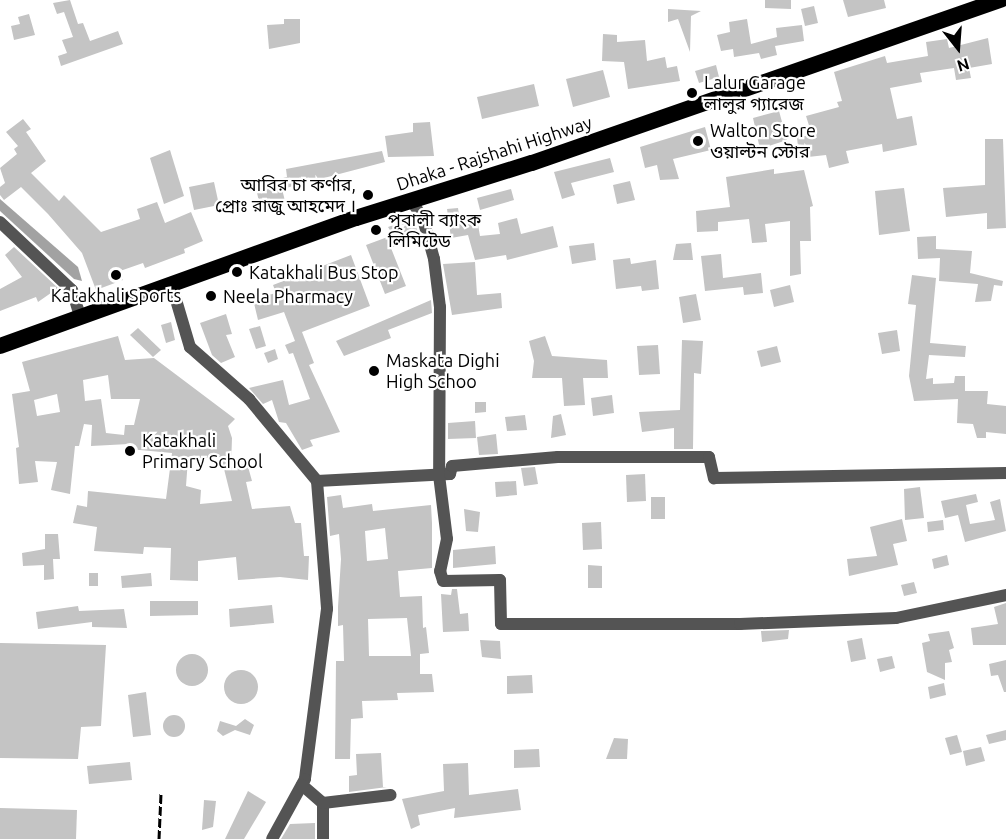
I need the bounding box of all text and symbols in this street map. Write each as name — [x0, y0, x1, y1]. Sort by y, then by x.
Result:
north arrow — [928, 18, 988, 78]
text: N — [955, 55, 972, 76]
place label: Lalur Garage লালুর গ্যারেজ — [704, 72, 806, 115]
marker: Lalur Garage লালুর গ্যারেজ — [685, 86, 699, 100]
street label: Dhaka - Rajshahi Highway — [394, 111, 594, 195]
place label: Walton Store ওয়াল্টন স্টোর — [710, 120, 816, 162]
marker: Walton Store ওয়াল্টন স্টোর — [691, 134, 705, 148]
place label: আবির চা কর্ণার, প্রোঃ রাজু আহমেদ । — [215, 174, 356, 216]
marker: আবির চা কর্ণার, প্রোঃ রাজু আহমেদ । — [361, 188, 375, 202]
place label: পূবালী ব্যাংক লিমিটেড — [388, 209, 481, 252]
marker: পূবালী ব্যাংক লিমিটেড — [369, 223, 383, 237]
place label: Katakhali Bus Stop — [249, 261, 398, 283]
marker: Katakhali Bus Stop — [230, 265, 244, 279]
marker: Katakhali Sports — [109, 268, 123, 282]
place label: Katakhali Sports — [51, 284, 181, 306]
place label: Neela Pharmacy — [223, 285, 353, 307]
marker: Neela Pharmacy — [204, 289, 218, 303]
place label: Maskata Dighi High Schoo — [386, 350, 500, 392]
marker: Maskata Dighi High Schoo — [367, 364, 381, 378]
place label: Katakhali Primary School — [142, 430, 263, 472]
marker: Katakhali Primary School — [123, 444, 137, 458]

